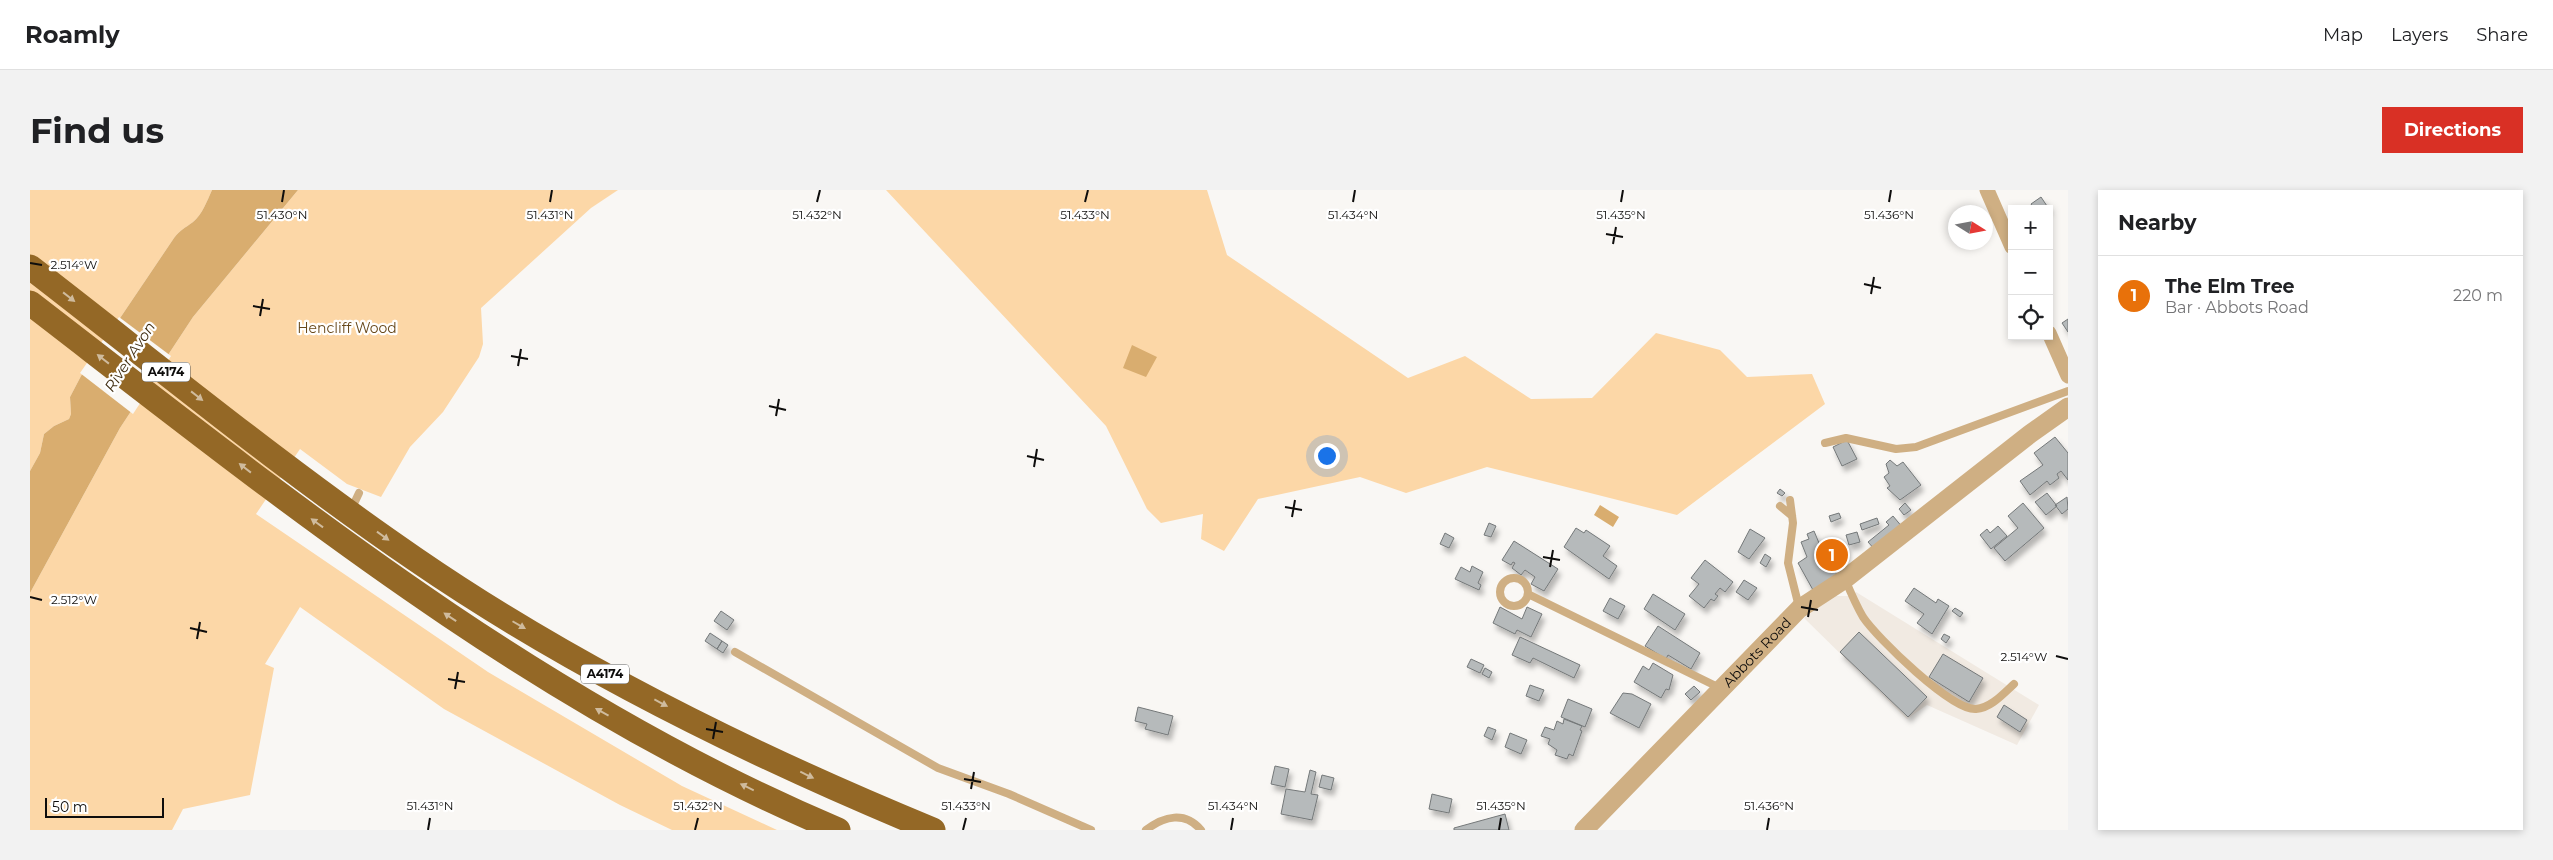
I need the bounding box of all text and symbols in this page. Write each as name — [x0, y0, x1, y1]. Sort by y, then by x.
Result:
text: Roamly — [25, 20, 120, 49]
text: Map — [2323, 24, 2363, 46]
text: Layers — [2391, 24, 2448, 46]
text: Share — [2476, 24, 2528, 46]
button: Directions — [2382, 107, 2523, 153]
text: Find us — [30, 109, 164, 152]
north arrow — [1948, 205, 1993, 250]
map controls — [2008, 205, 2053, 340]
button: + — [2008, 205, 2053, 250]
text: 51.430°N — [257, 207, 307, 222]
text: 51.431°N — [526, 207, 574, 222]
text: 51.432°N — [792, 207, 842, 222]
text: 51.433°N — [1060, 207, 1110, 222]
text: 51.434°N — [1328, 207, 1378, 222]
text: 51.435°N — [1596, 207, 1646, 222]
text: 51.436°N — [1864, 207, 1914, 222]
text: Nearby — [2118, 210, 2197, 235]
button: − — [2008, 250, 2053, 295]
text: 2.514°W — [51, 257, 97, 272]
text: The Elm Tree — [2165, 275, 2295, 298]
text: 1 — [2131, 286, 2137, 305]
text: 220 m — [2453, 286, 2503, 305]
one-way arrow — [62, 292, 76, 302]
button: locate — [2008, 295, 2053, 340]
text: Bar · Abbots Road — [2165, 298, 2309, 317]
water label: River Avon — [100, 318, 159, 395]
park label: Hencliff Wood — [297, 319, 397, 337]
one-way arrow — [96, 353, 109, 364]
road number: A4174 — [142, 362, 190, 382]
one-way arrow — [190, 391, 204, 401]
your location — [1314, 443, 1340, 469]
one-way arrow — [239, 463, 252, 474]
one-way arrow — [311, 518, 324, 528]
one-way arrow — [376, 531, 390, 541]
pin: 1 — [1816, 536, 1848, 574]
text: 2.512°W — [51, 592, 97, 607]
one-way arrow — [443, 612, 457, 622]
street label: Abbots Road — [1719, 613, 1795, 691]
one-way arrow — [512, 620, 526, 629]
text: 2.514°W — [2001, 649, 2047, 664]
road number: A4174 — [581, 664, 629, 684]
one-way arrow — [654, 699, 669, 707]
one-way arrow — [595, 708, 610, 716]
one-way arrow — [800, 771, 814, 779]
one-way arrow — [740, 783, 754, 791]
scale bar — [45, 795, 164, 818]
text: 50 m — [52, 798, 88, 816]
text: 51.431°N — [406, 798, 454, 813]
text: 51.432°N — [673, 798, 723, 813]
text: 51.433°N — [941, 798, 991, 813]
text: 51.434°N — [1208, 798, 1258, 813]
text: 51.435°N — [1476, 798, 1526, 813]
text: 51.436°N — [1744, 798, 1794, 813]

